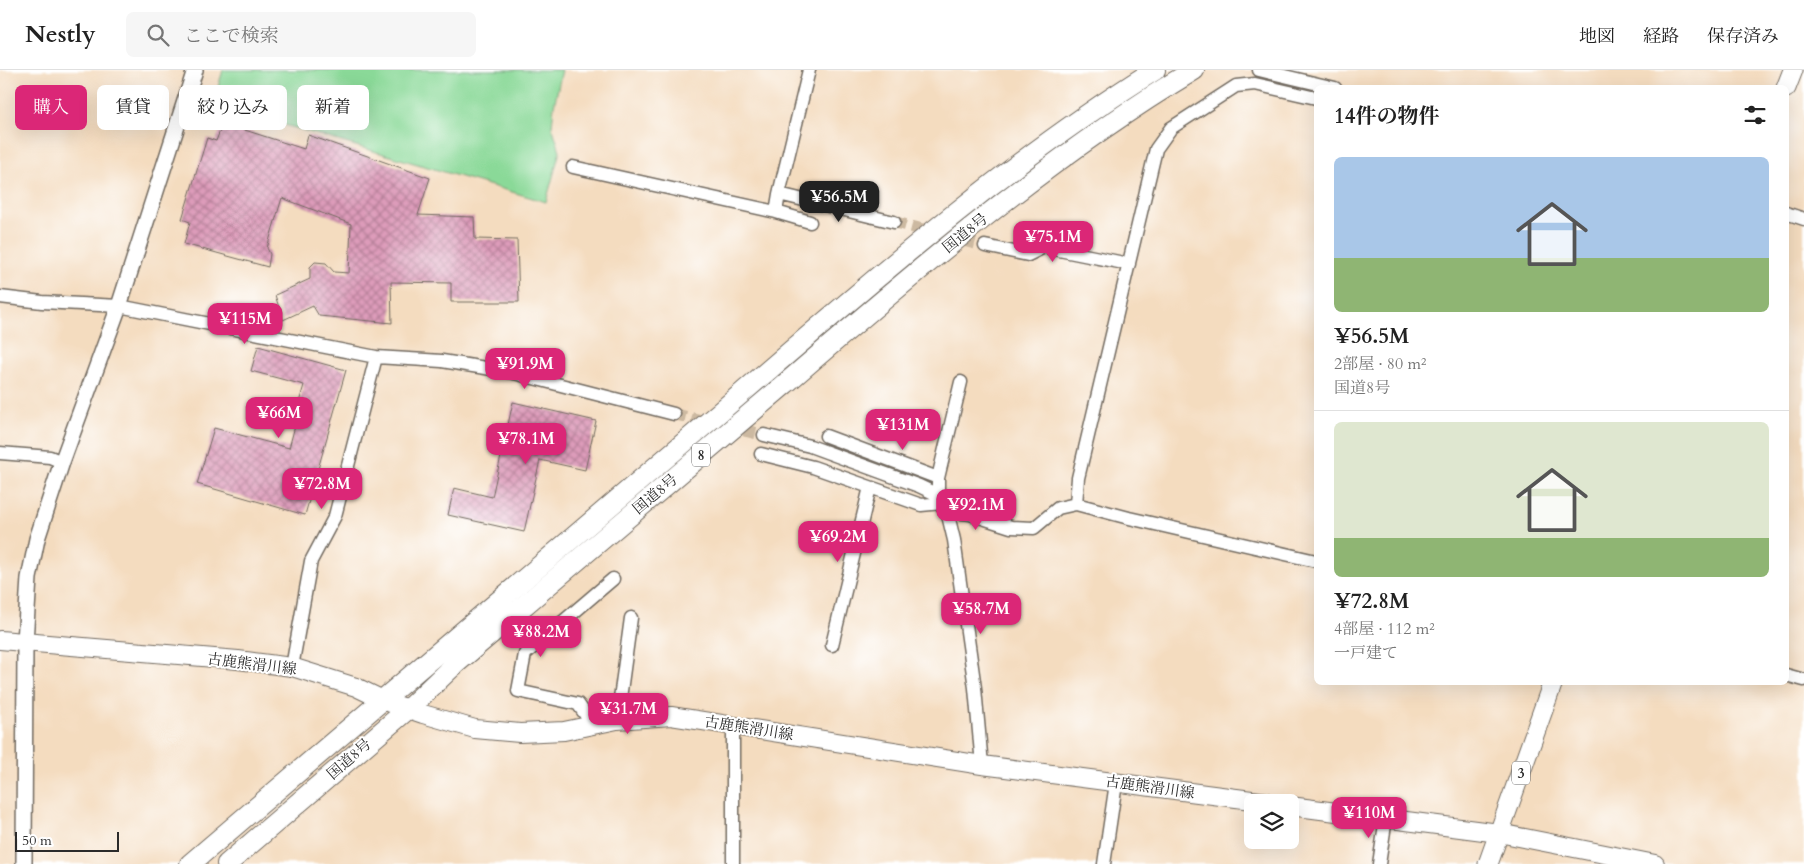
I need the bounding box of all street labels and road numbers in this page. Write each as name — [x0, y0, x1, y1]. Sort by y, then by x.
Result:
street label: 国道8号 — [938, 209, 992, 257]
road number: 8 — [692, 444, 710, 466]
street label: 国道8号 — [628, 469, 682, 519]
street label: 古鹿熊滑川線 — [206, 649, 298, 679]
street label: 古鹿熊滑川線 — [703, 711, 795, 745]
street label: 国道8号 — [323, 734, 375, 784]
road number: 3 — [1512, 761, 1530, 784]
street label: 古鹿熊滑川線 — [1104, 771, 1196, 803]

